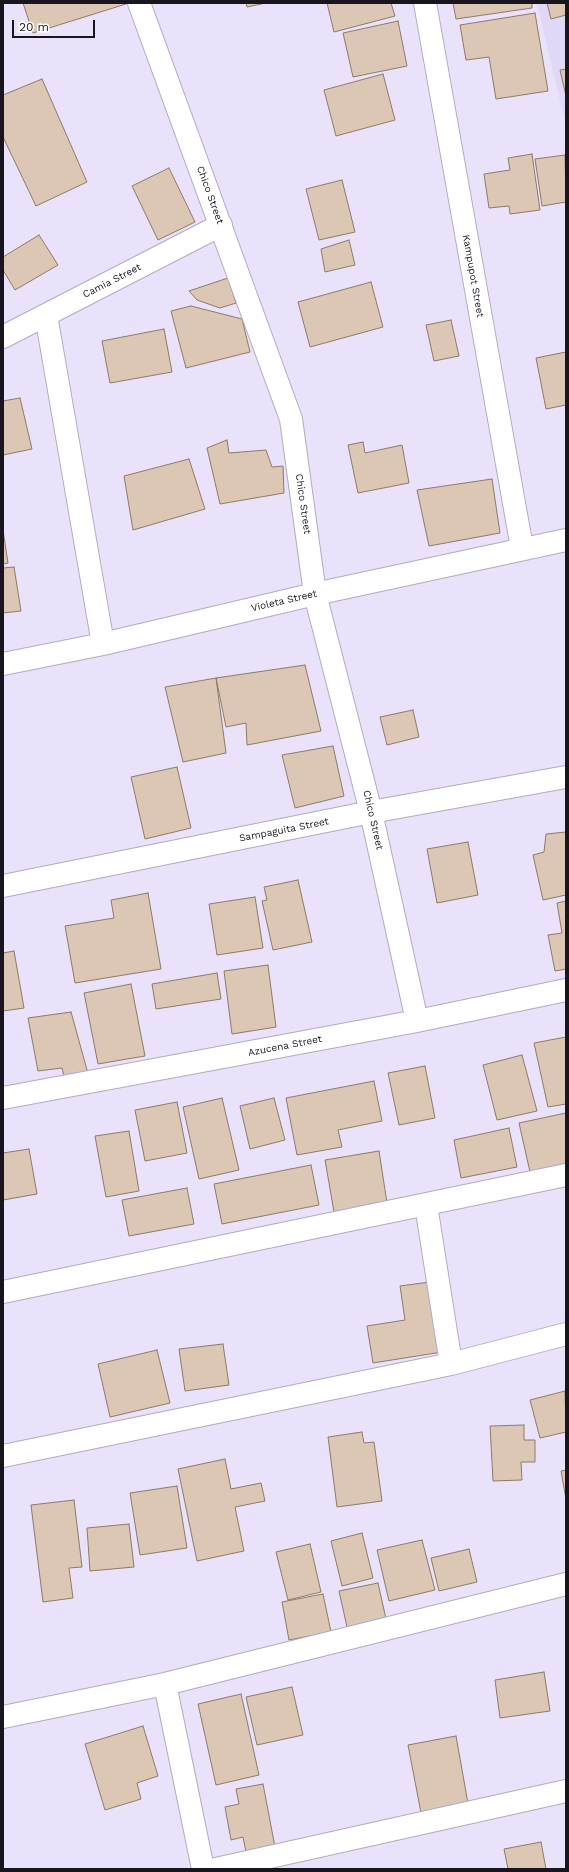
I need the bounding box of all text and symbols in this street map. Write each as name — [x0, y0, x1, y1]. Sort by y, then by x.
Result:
scale bar — [14, 12, 97, 38]
text: 20 m — [19, 20, 49, 34]
street label: Chico Street — [194, 164, 226, 226]
street label: Kampupot Street — [460, 234, 486, 318]
street label: Camia Street — [81, 261, 143, 301]
street label: Chico Street — [293, 473, 313, 535]
street label: Violeta Street — [250, 588, 318, 614]
street label: Chico Street — [360, 789, 386, 851]
street label: Sampaguita Street — [238, 815, 330, 845]
street label: Azucena Street — [247, 1033, 323, 1059]

